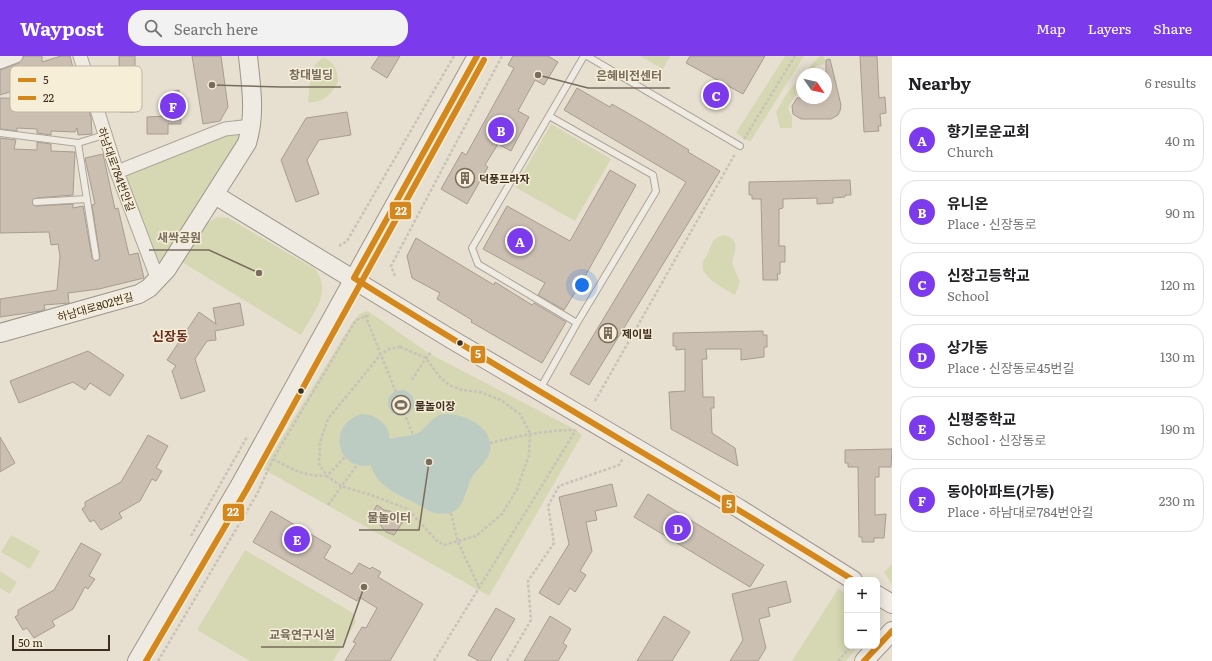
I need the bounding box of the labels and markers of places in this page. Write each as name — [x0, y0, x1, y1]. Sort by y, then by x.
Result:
callout: 창대빌딩 — [281, 63, 341, 87]
callout: 은혜비전센터 — [588, 64, 670, 88]
pin: C — [703, 80, 729, 110]
pin: F — [160, 91, 186, 121]
pin: B — [488, 115, 514, 145]
building icon: 덕풍프라자 — [454, 167, 476, 189]
place label: 덕풍프라자 — [479, 170, 530, 186]
callout: 새싹공원 — [149, 226, 209, 250]
pin: A — [507, 226, 533, 256]
building icon: 제이빌 — [597, 322, 619, 344]
place label: 제이빌 — [622, 325, 652, 341]
unlabelled marker — [455, 338, 465, 348]
unlabelled marker — [296, 386, 306, 396]
sports icon: 물놀이장 — [390, 394, 412, 416]
place label: 물놀이장 — [415, 397, 455, 413]
callout: 물놀이터 — [359, 506, 419, 530]
pin: D — [665, 513, 691, 543]
pin: E — [284, 524, 310, 554]
callout: 교육연구시설 — [261, 623, 343, 647]

